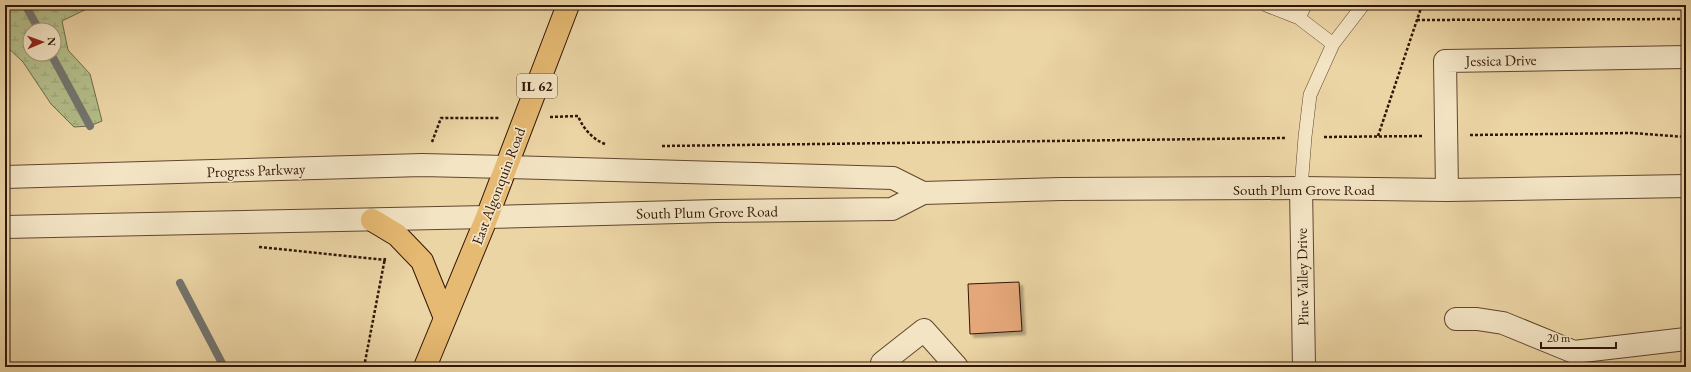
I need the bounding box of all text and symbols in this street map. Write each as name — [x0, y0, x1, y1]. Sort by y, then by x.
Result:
north arrow — [22, 22, 62, 62]
text: N — [45, 37, 59, 46]
street label: Jessica Drive — [1463, 50, 1537, 70]
road number: IL 62 — [517, 74, 557, 98]
street label: East Algonquin Road — [467, 124, 529, 247]
street label: Progress Parkway — [206, 159, 306, 181]
street label: South Plum Grove Road — [1233, 180, 1375, 199]
street label: South Plum Grove Road — [636, 201, 778, 223]
street label: Pine Valley Drive — [1292, 228, 1312, 326]
scale bar — [1541, 324, 1616, 350]
text: 20 m — [1547, 330, 1571, 346]

